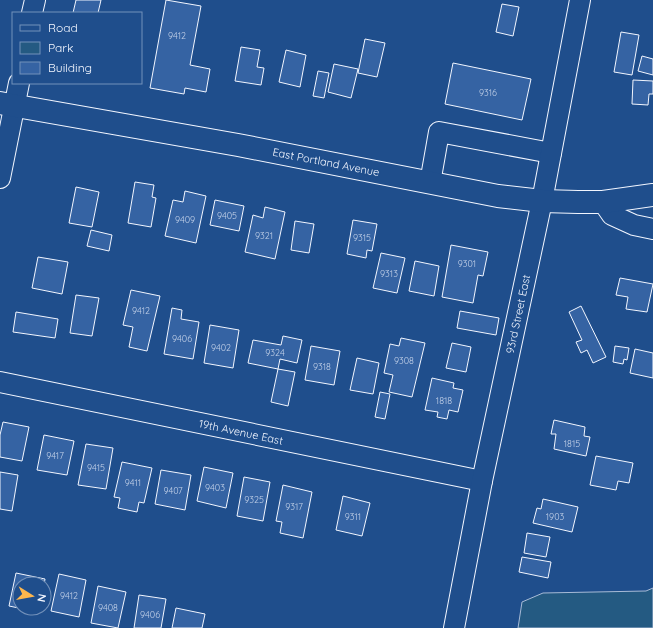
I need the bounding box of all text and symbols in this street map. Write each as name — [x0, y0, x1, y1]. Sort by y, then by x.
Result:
legend — [12, 12, 142, 84]
text: Road — [48, 20, 78, 35]
house number: 9412 — [168, 30, 186, 41]
text: Park — [48, 40, 73, 55]
text: Building — [48, 60, 92, 75]
house number: 9316 — [479, 87, 497, 98]
street label: East Portland Avenue — [271, 145, 381, 179]
house number: 9405 — [217, 210, 237, 221]
house number: 9409 — [175, 214, 195, 225]
house number: 9321 — [255, 230, 273, 241]
house number: 9315 — [353, 232, 371, 243]
house number: 9301 — [458, 258, 476, 269]
house number: 9313 — [380, 268, 398, 279]
street label: 93rd Street East — [503, 273, 533, 355]
house number: 9412 — [132, 305, 150, 316]
house number: 9406 — [172, 333, 192, 344]
house number: 9402 — [211, 342, 231, 353]
house number: 9324 — [265, 347, 285, 358]
house number: 9308 — [394, 355, 414, 366]
house number: 9318 — [313, 361, 331, 372]
house number: 1818 — [436, 395, 452, 406]
street label: 19th Avenue East — [198, 416, 285, 448]
house number: 1815 — [564, 438, 580, 449]
house number: 9417 — [46, 450, 64, 461]
house number: 9415 — [87, 462, 105, 473]
house number: 9411 — [125, 477, 141, 488]
house number: 9403 — [205, 482, 225, 493]
house number: 9407 — [163, 485, 183, 496]
house number: 9325 — [244, 494, 264, 505]
house number: 9317 — [285, 501, 303, 512]
house number: 9311 — [345, 511, 361, 522]
house number: 1903 — [546, 511, 564, 522]
north arrow — [12, 576, 52, 616]
house number: 9412 — [60, 590, 78, 601]
text: N — [34, 593, 49, 603]
house number: 9408 — [98, 602, 118, 613]
house number: 9406 — [140, 609, 160, 620]

